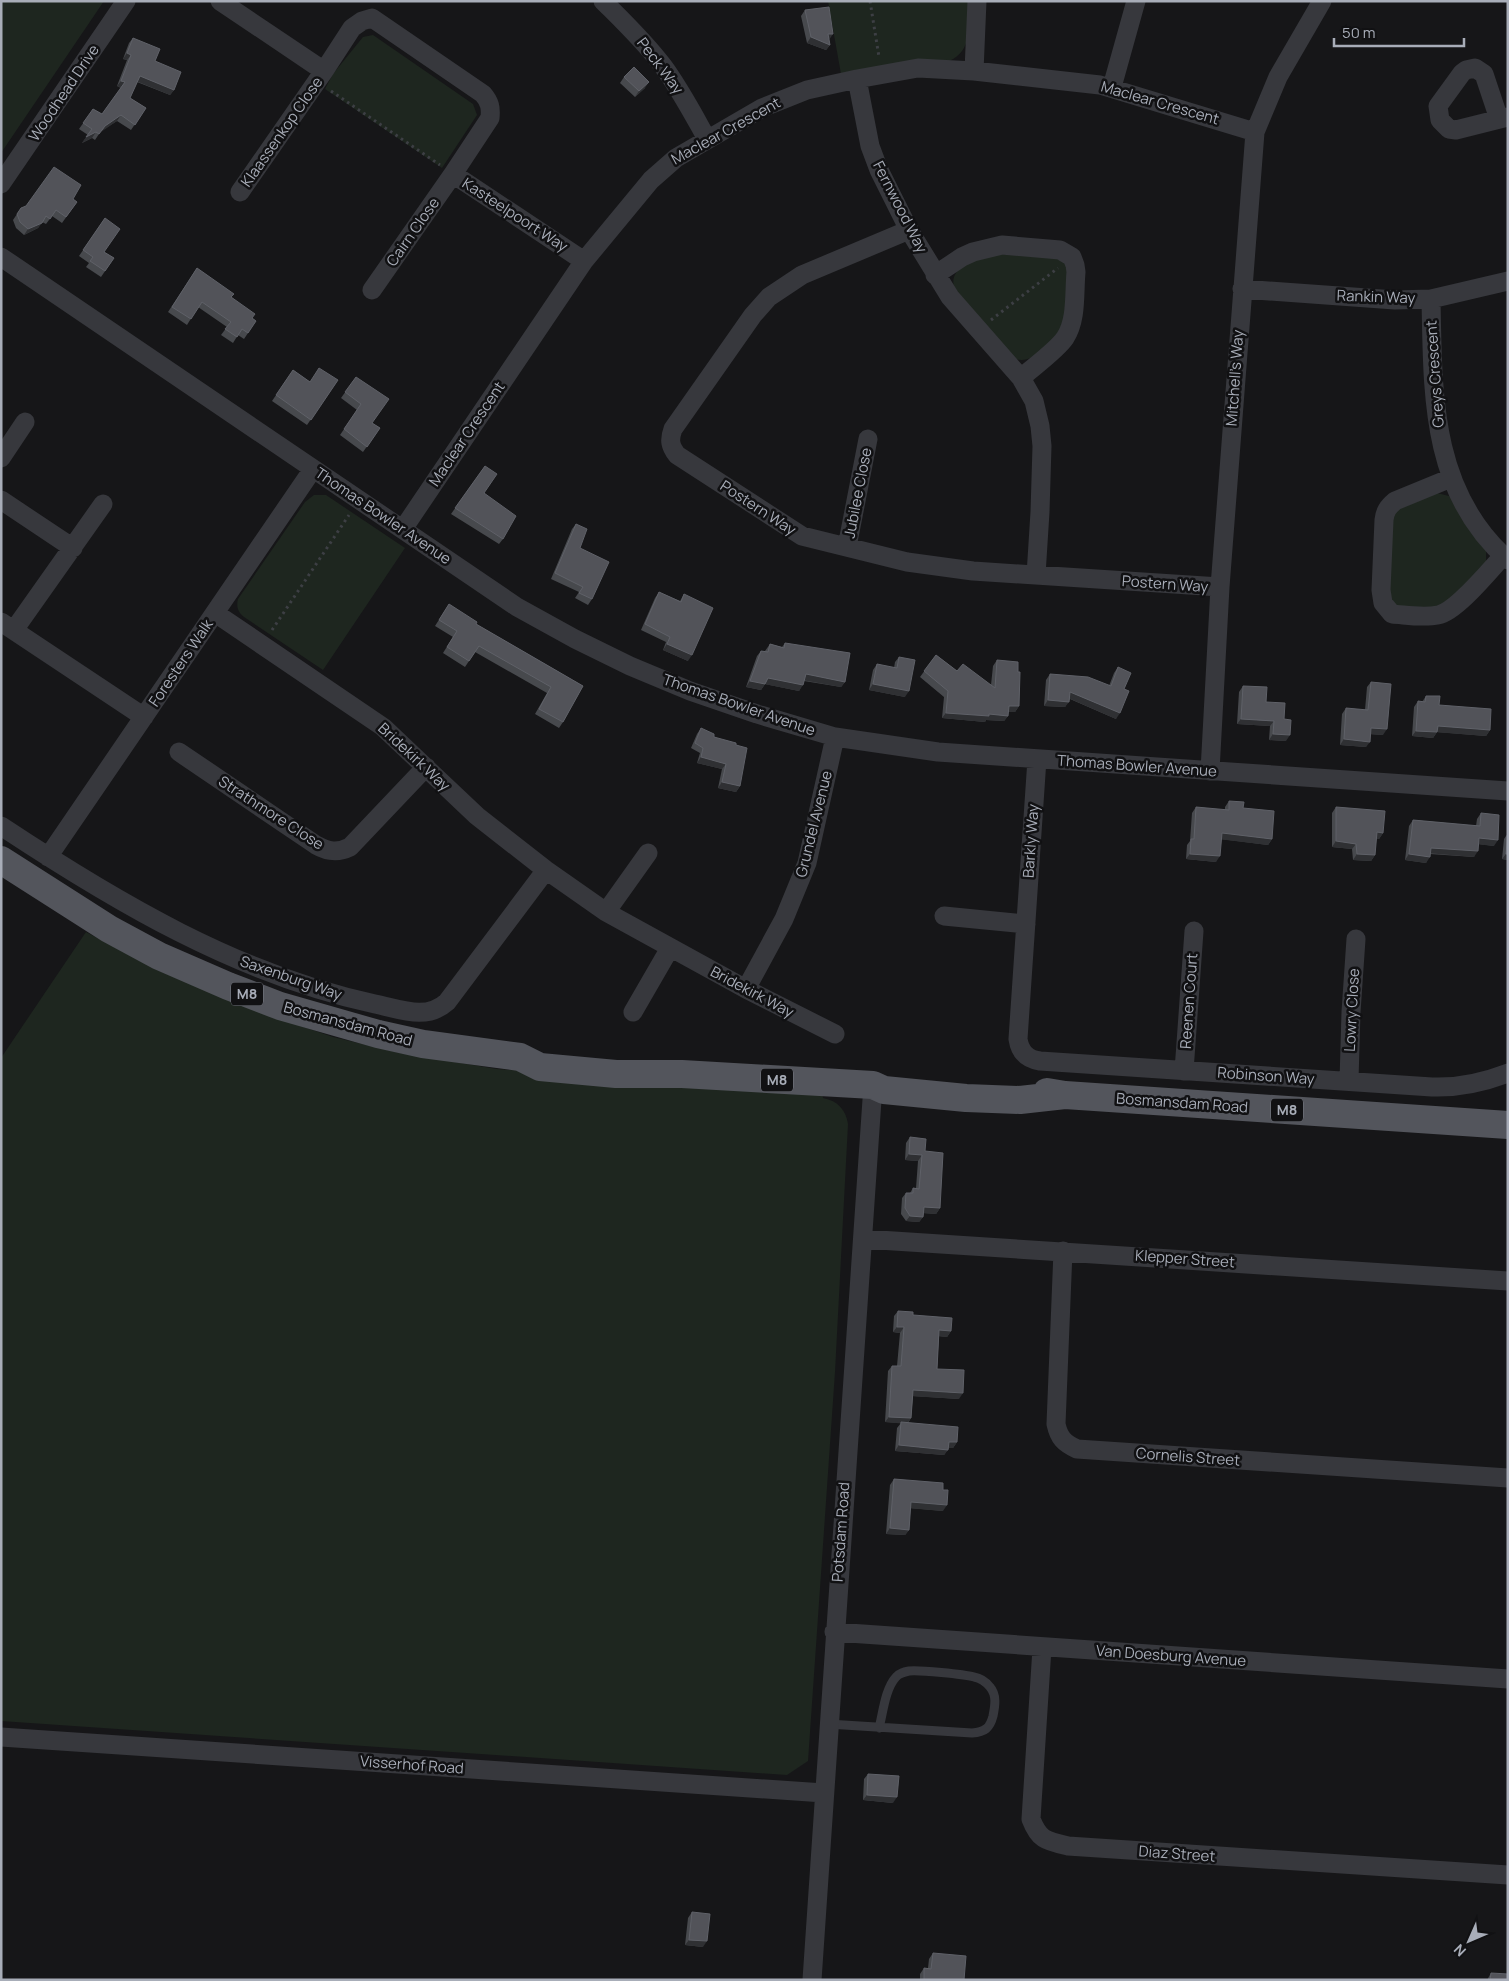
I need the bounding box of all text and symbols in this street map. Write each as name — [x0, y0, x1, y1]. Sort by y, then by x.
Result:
scale bar — [1334, 15, 1464, 47]
text: 50 m — [1342, 22, 1376, 43]
street label: Peck Way — [632, 33, 689, 98]
street label: Woodhead Drive — [23, 40, 104, 145]
street label: Klaassenkop Close — [236, 72, 328, 191]
street label: Maclear Crescent — [1099, 76, 1222, 129]
street label: Maclear Crescent — [667, 92, 784, 169]
street label: Fernwood Way — [868, 157, 933, 256]
street label: Kasteelpoort Way — [458, 173, 572, 257]
street label: Cairn Close — [381, 193, 444, 270]
street label: Rankin Way — [1336, 285, 1416, 308]
street label: Greys Crescent — [1420, 320, 1449, 428]
street label: Mitchell's Way — [1221, 329, 1248, 427]
street label: Maclear Crescent — [424, 377, 509, 490]
street label: Jubilee Close — [838, 446, 877, 540]
street label: Thomas Bowler Avenue — [311, 462, 456, 569]
street label: Postern Way — [716, 475, 800, 540]
street label: Postern Way — [1121, 570, 1209, 597]
street label: Foresters Walk — [144, 614, 218, 711]
street label: Thomas Bowler Avenue — [660, 669, 818, 741]
street label: Bridekirk Way — [374, 718, 455, 796]
street label: Thomas Bowler Avenue — [1057, 749, 1218, 782]
street label: Grundel Avenue — [790, 768, 837, 879]
street label: Strathmore Close — [214, 771, 328, 855]
street label: Barkly Way — [1017, 803, 1044, 879]
street label: Saxenburg Way — [237, 950, 345, 1005]
street label: Reenen Court — [1175, 952, 1202, 1050]
street label: Bridekirk Way — [707, 961, 798, 1022]
street label: Lowry Close — [1339, 967, 1364, 1052]
road number: M8 — [231, 982, 263, 1006]
street label: Bosmansdam Road — [282, 996, 415, 1051]
street label: Robinson Way — [1217, 1062, 1315, 1089]
road number: M8 — [761, 1068, 793, 1092]
street label: Bosmansdam Road — [1115, 1087, 1249, 1118]
road number: M8 — [1271, 1098, 1303, 1122]
street label: Klepper Street — [1134, 1245, 1236, 1272]
street label: Cornelis Street — [1135, 1442, 1241, 1471]
street label: Potsdam Road — [827, 1481, 854, 1583]
street label: Van Doesburg Avenue — [1095, 1640, 1247, 1671]
street label: Visserhof Road — [360, 1750, 465, 1779]
street label: Diaz Street — [1138, 1840, 1216, 1867]
north arrow — [1444, 1916, 1494, 1966]
text: N — [1449, 1940, 1470, 1961]

